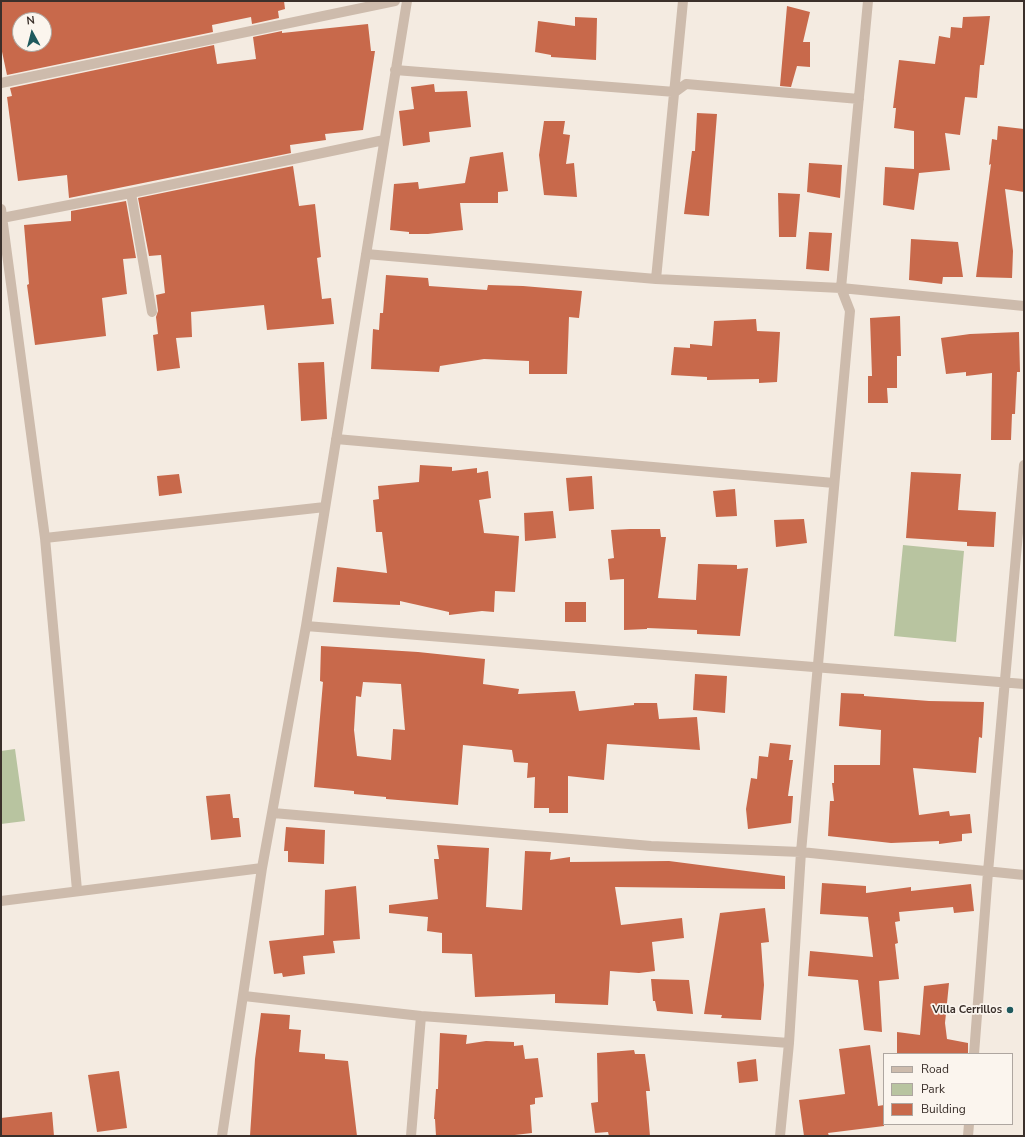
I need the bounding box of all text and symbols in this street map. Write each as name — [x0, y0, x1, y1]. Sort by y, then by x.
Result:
north arrow — [12, 12, 52, 52]
text: N — [26, 13, 36, 29]
place label: Villa Cerrillos — [932, 1003, 1002, 1017]
marker: Villa Cerrillos — [1005, 1005, 1015, 1015]
legend — [883, 1053, 1013, 1125]
text: Road — [921, 1061, 949, 1077]
text: Park — [921, 1081, 945, 1097]
text: Building — [921, 1101, 966, 1117]

